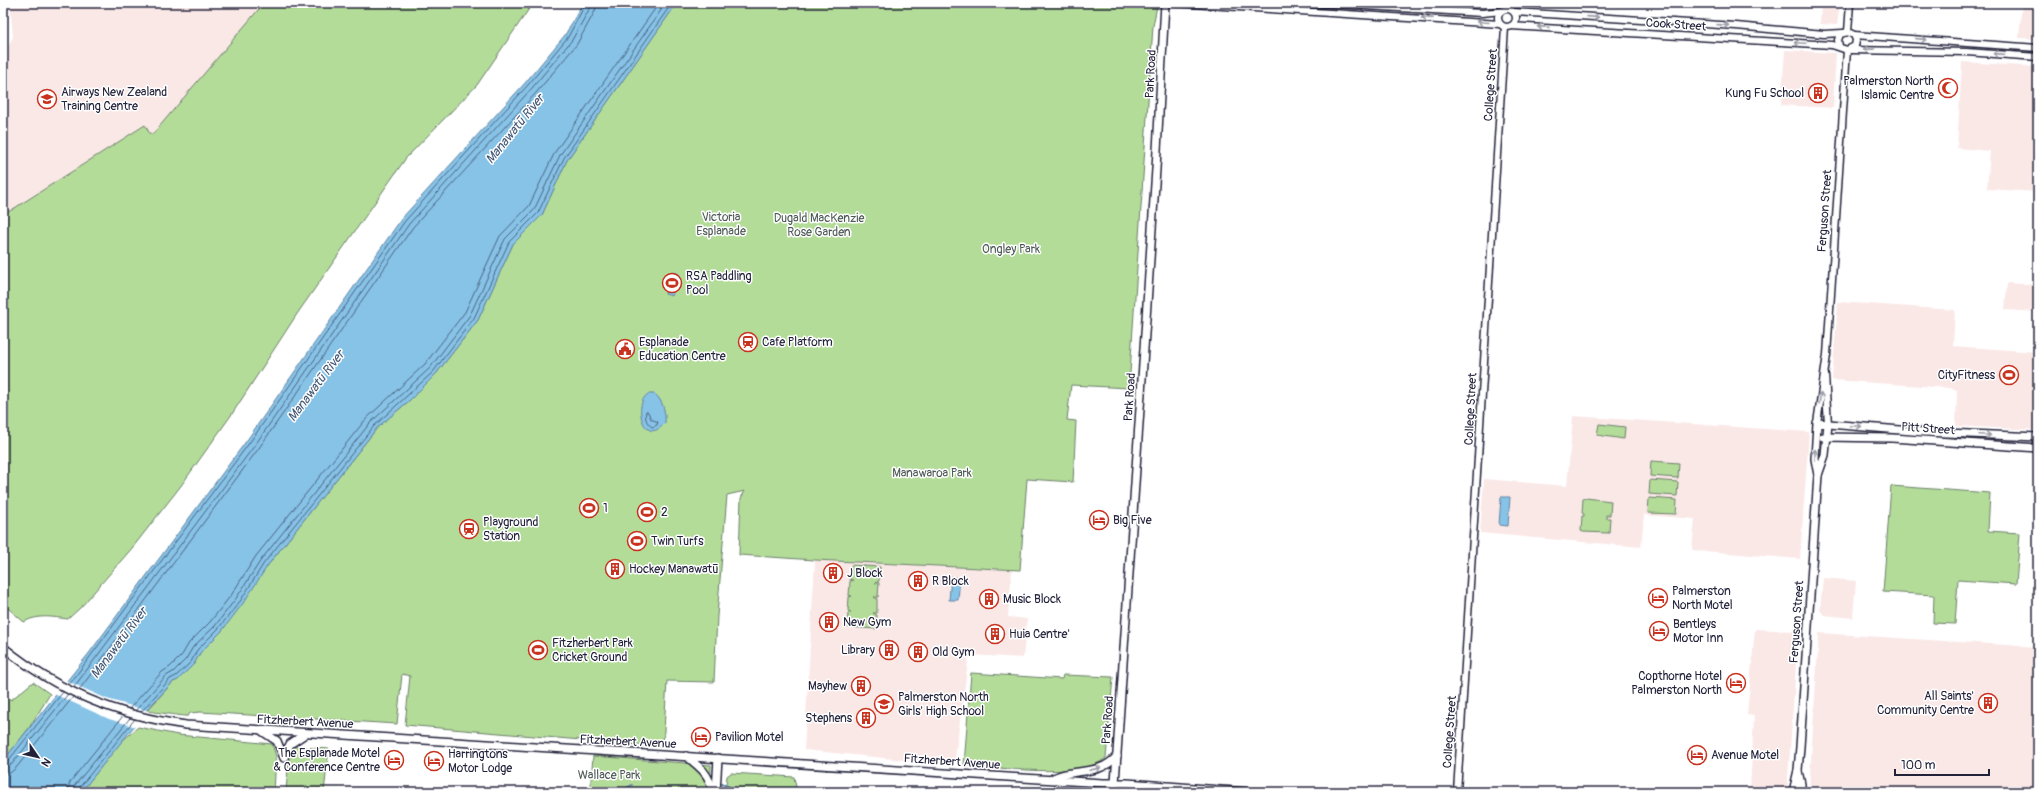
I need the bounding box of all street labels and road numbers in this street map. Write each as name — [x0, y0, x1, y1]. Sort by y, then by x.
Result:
street label: Cook Street — [1645, 15, 1707, 35]
street label: College Street — [1481, 48, 1501, 122]
street label: Park Road — [1142, 49, 1160, 99]
street label: Ferguson Street — [1815, 169, 1835, 253]
street label: Park Road — [1121, 372, 1139, 422]
street label: College Street — [1462, 372, 1480, 446]
street label: Pitt Street — [1901, 420, 1955, 438]
street label: Ferguson Street — [1787, 580, 1807, 664]
street label: Park Road — [1099, 695, 1117, 745]
street label: College Street — [1440, 695, 1460, 769]
street label: Fitzherbert Avenue — [256, 712, 354, 732]
street label: Fitzherbert Avenue — [579, 732, 677, 752]
street label: Fitzherbert Avenue — [903, 751, 1001, 773]

